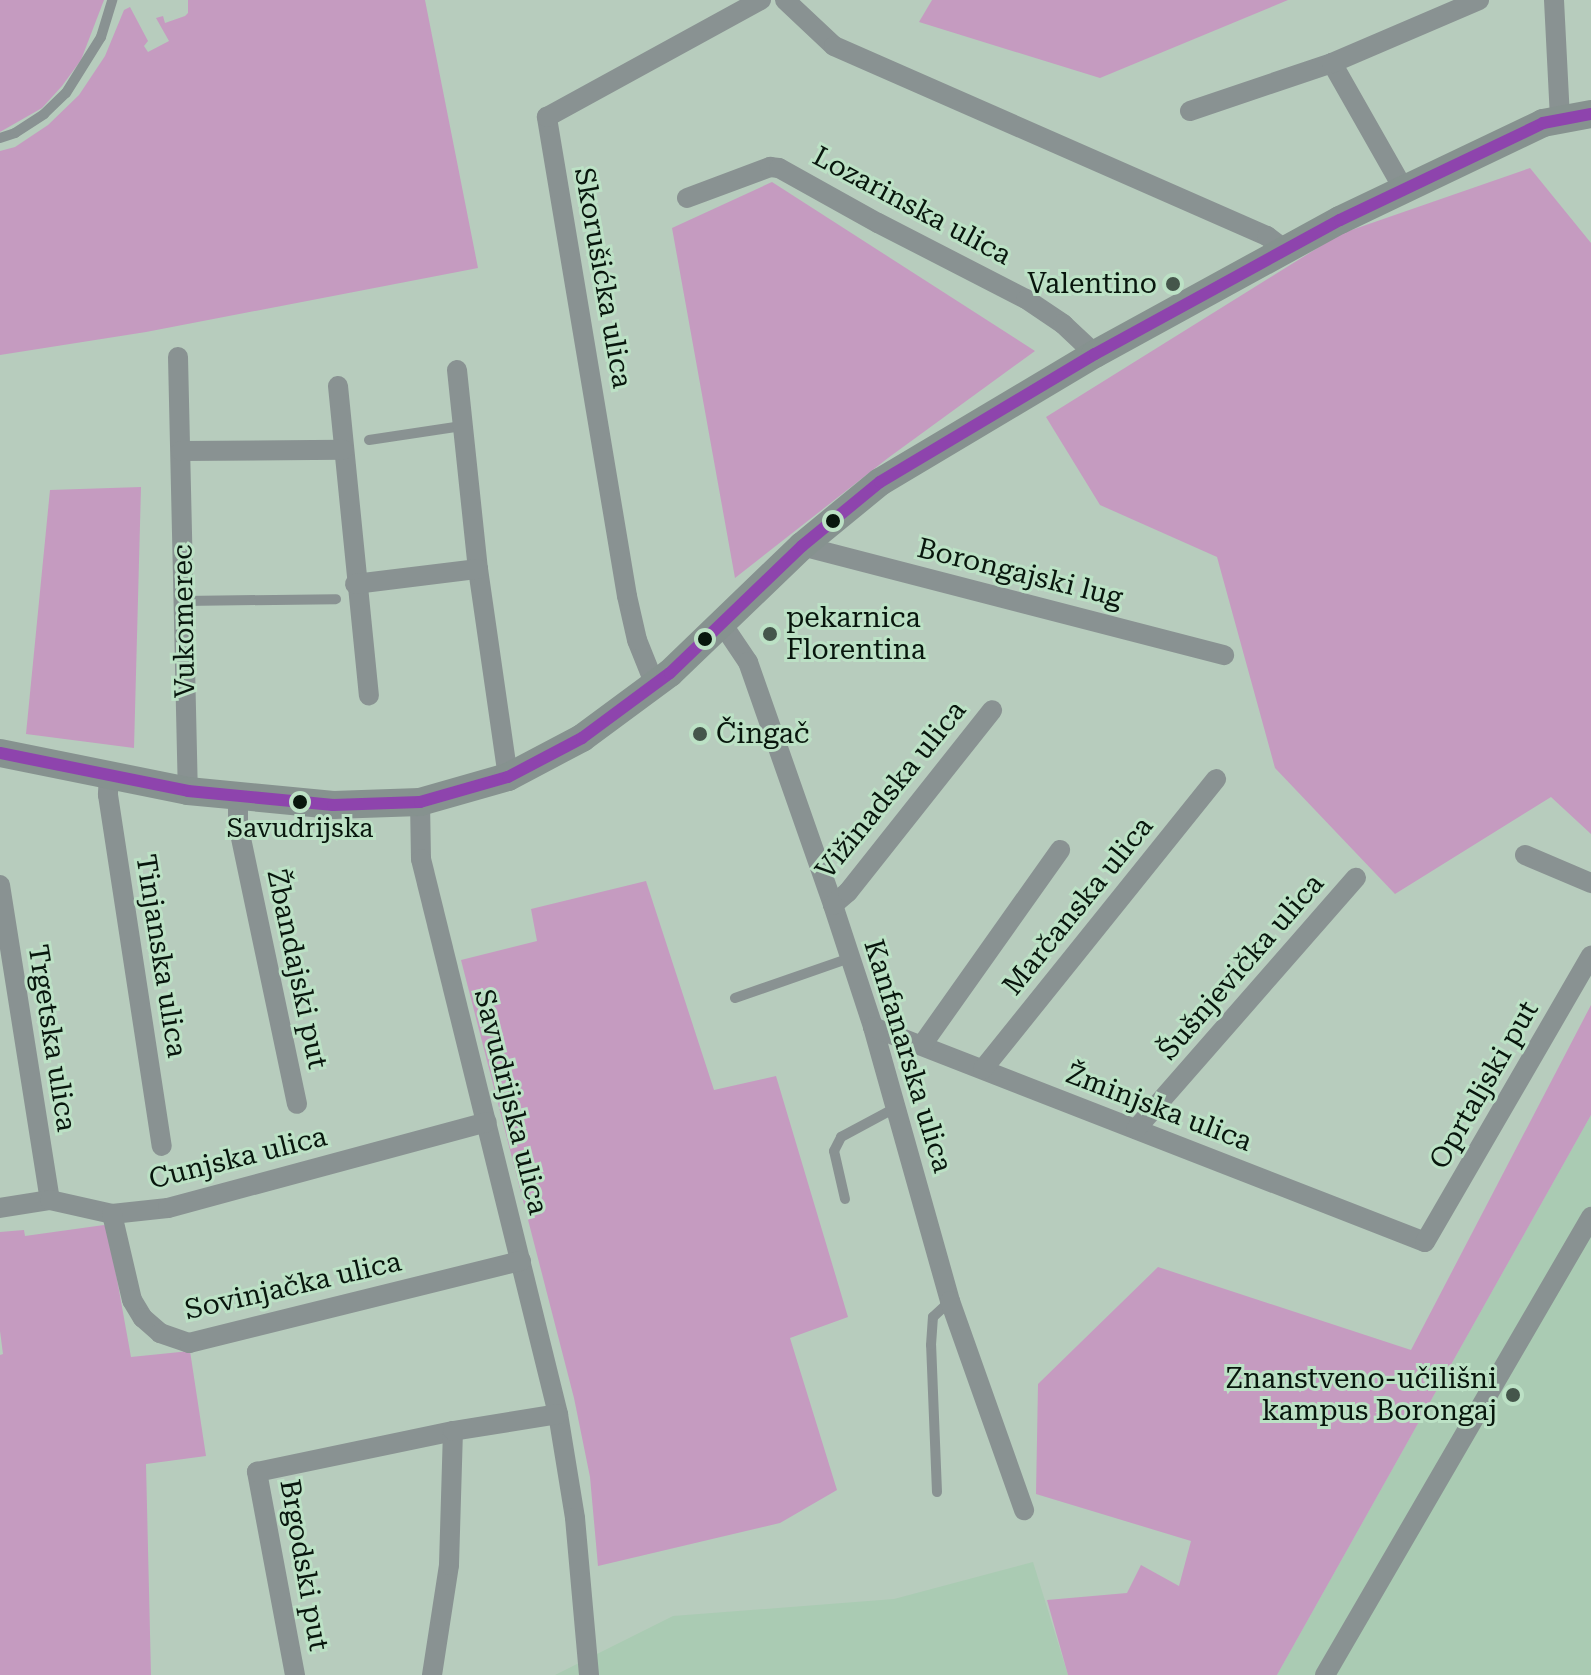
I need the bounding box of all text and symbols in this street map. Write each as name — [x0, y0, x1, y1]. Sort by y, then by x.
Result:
street label: Lozarinska ulica — [807, 140, 1017, 272]
street label: Skorušićka ulica — [567, 165, 639, 391]
place label: Valentino — [1027, 267, 1157, 301]
marker: Valentino — [1164, 275, 1182, 293]
unlabelled marker — [825, 513, 841, 529]
street label: Borongajski lug — [914, 531, 1126, 615]
street label: Vukomerec — [166, 544, 202, 698]
place label: pekarnica Florentina — [786, 601, 926, 667]
marker: pekarnica Florentina — [761, 625, 779, 643]
unlabelled marker — [697, 631, 713, 647]
street label: Vižinadska ulica — [809, 694, 973, 886]
place label: Čingač — [716, 717, 809, 751]
marker: Čingač — [691, 725, 709, 743]
marker: Savudrijska — [292, 794, 308, 810]
street label: Marčanska ulica — [996, 810, 1160, 1002]
place label: Savudrijska — [227, 813, 373, 845]
street label: Tinjanska ulica — [128, 852, 194, 1060]
street label: Žbandajski put — [259, 866, 335, 1072]
street label: Šušnjevička ulica — [1151, 867, 1331, 1067]
street label: Kanfanarska ulica — [857, 935, 959, 1177]
street label: Trgetska ulica — [21, 942, 83, 1134]
street label: Savudrijska ulica — [467, 986, 555, 1218]
street label: Oprtaljski put — [1422, 995, 1546, 1175]
street label: Žminjska ulica — [1061, 1057, 1257, 1159]
street label: Cunjska ulica — [145, 1120, 331, 1196]
street label: Sovinjačka ulica — [181, 1245, 405, 1327]
place label: Znanstveno-učilišni kampus Borongaj — [1226, 1362, 1497, 1428]
marker: Znanstveno-učilišni kampus Borongaj — [1504, 1386, 1522, 1404]
street label: Brgodski put — [272, 1477, 336, 1653]

